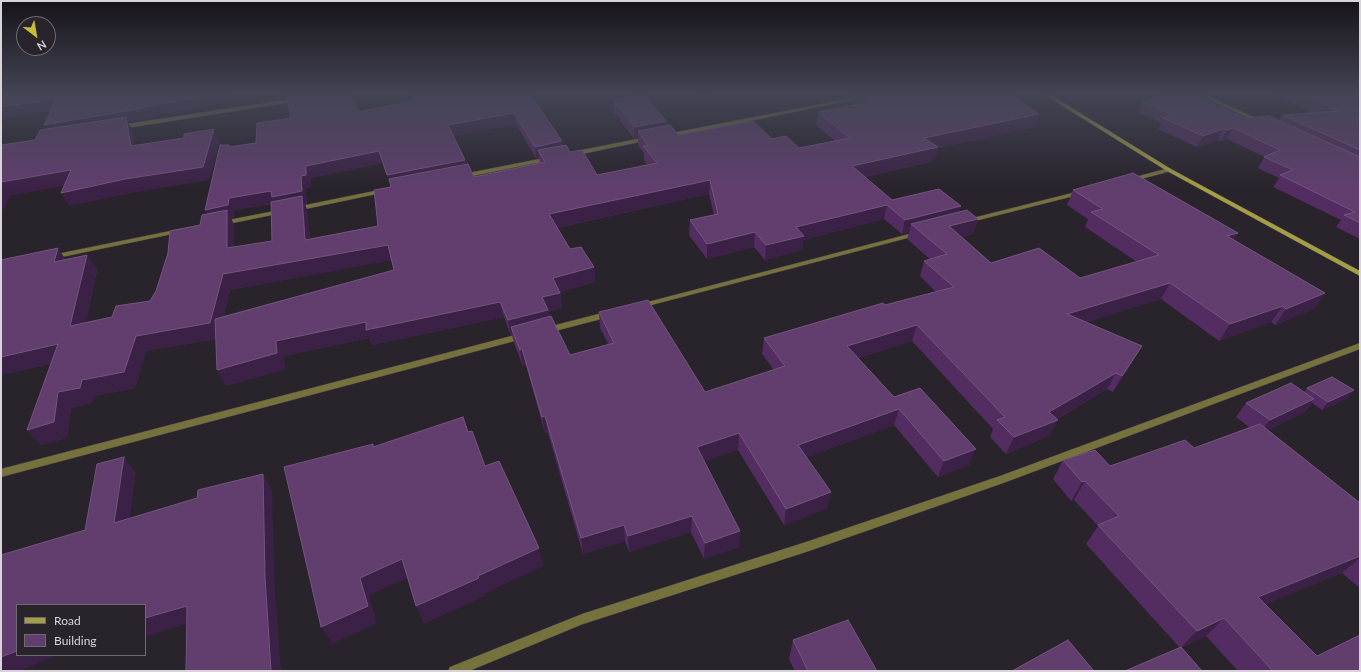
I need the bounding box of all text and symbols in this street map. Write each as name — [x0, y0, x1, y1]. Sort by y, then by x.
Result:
north arrow — [16, 16, 56, 56]
text: N — [35, 38, 49, 54]
legend — [16, 604, 146, 656]
text: Road — [54, 613, 81, 628]
text: Building — [54, 633, 97, 648]

